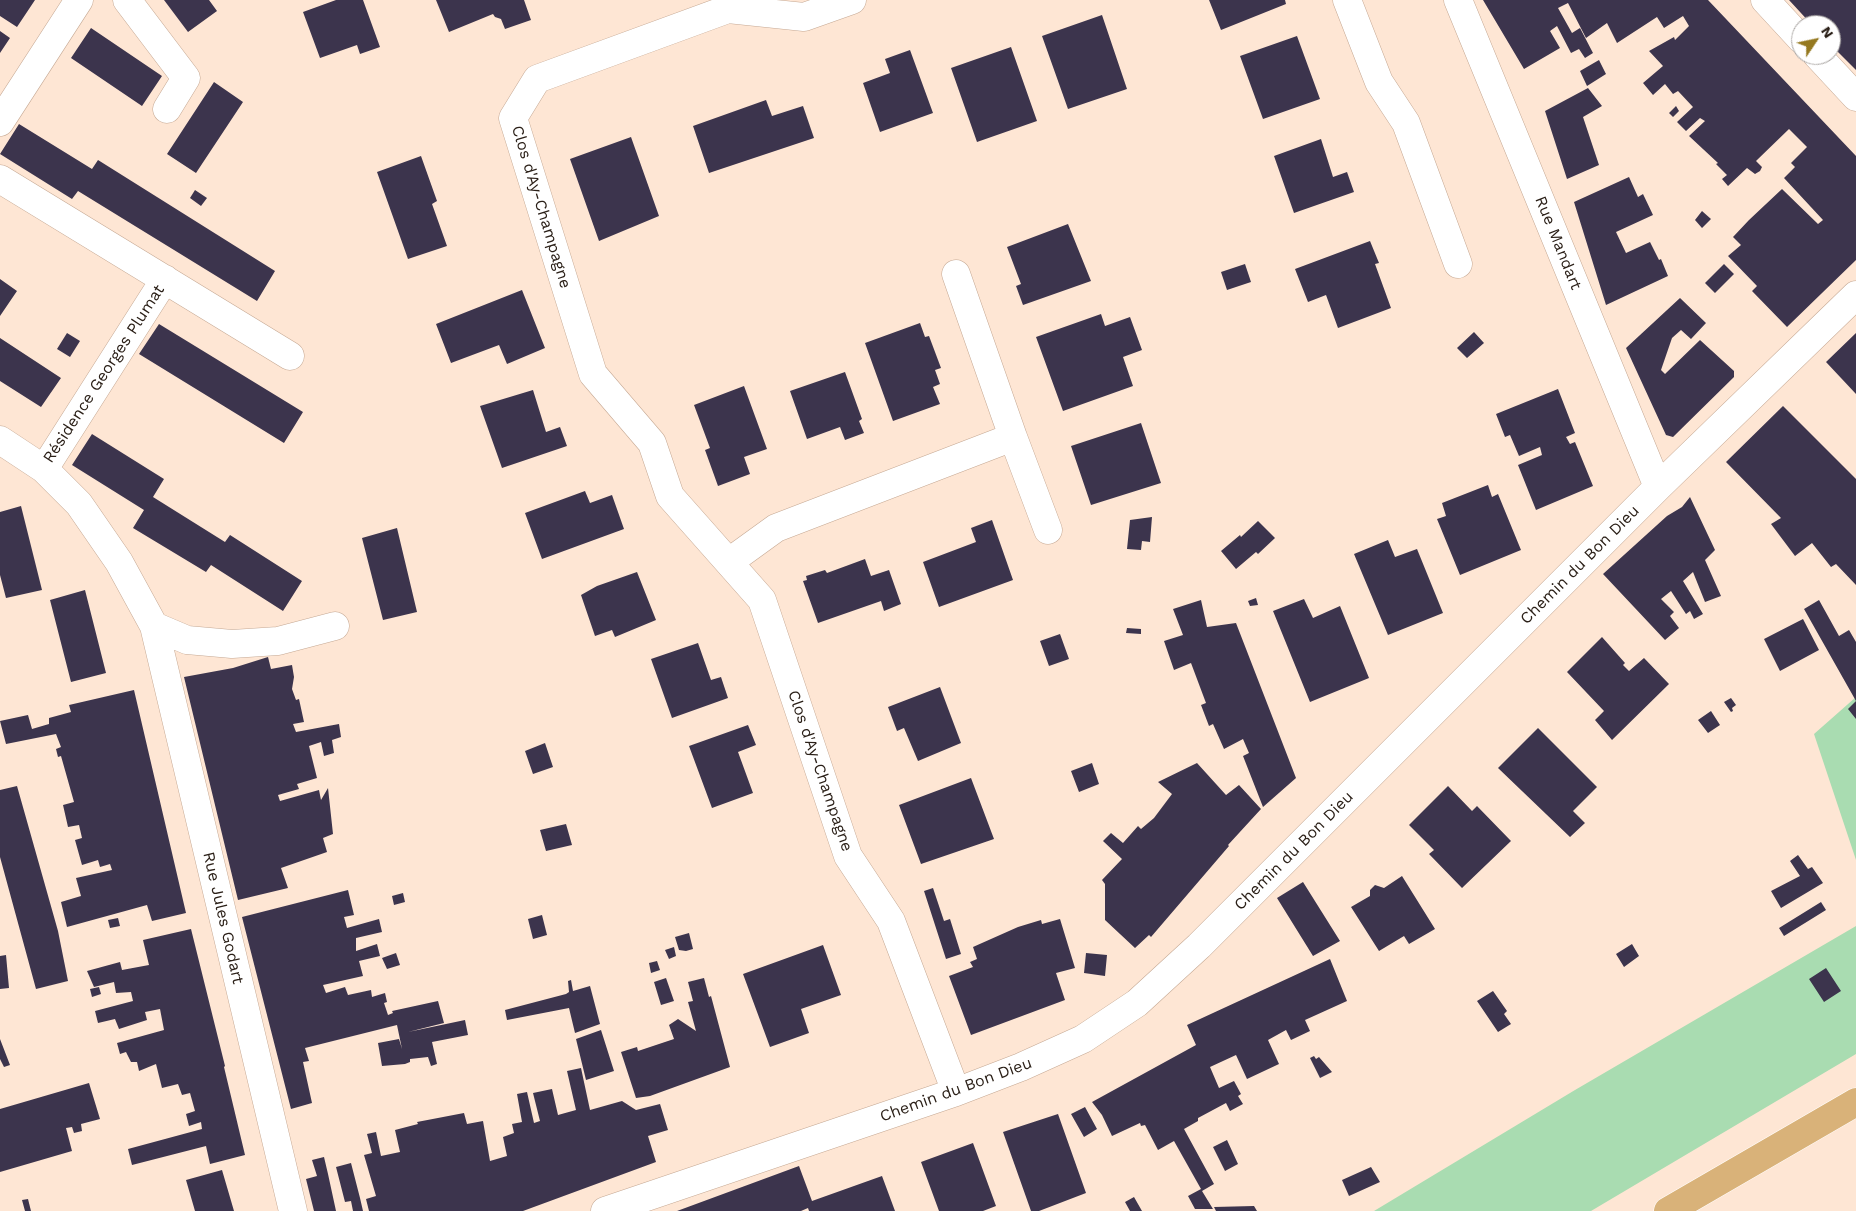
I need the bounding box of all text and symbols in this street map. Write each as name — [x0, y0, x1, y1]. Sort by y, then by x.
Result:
north arrow — [1791, 15, 1841, 65]
text: N — [1818, 23, 1837, 41]
street label: Clos d'Ay-Champagne — [507, 123, 575, 291]
street label: Rue Mandart — [1530, 193, 1586, 293]
street label: Résidence Georges Plumat — [39, 281, 169, 467]
street label: Chemin du Bon Dieu — [1516, 501, 1644, 629]
street label: Clos d'Ay-Champagne — [783, 688, 857, 854]
street label: Chemin du Bon Dieu — [1230, 787, 1358, 915]
street label: Rue Jules Godart — [198, 850, 248, 986]
street label: Chemin du Bon Dieu — [877, 1054, 1035, 1126]

